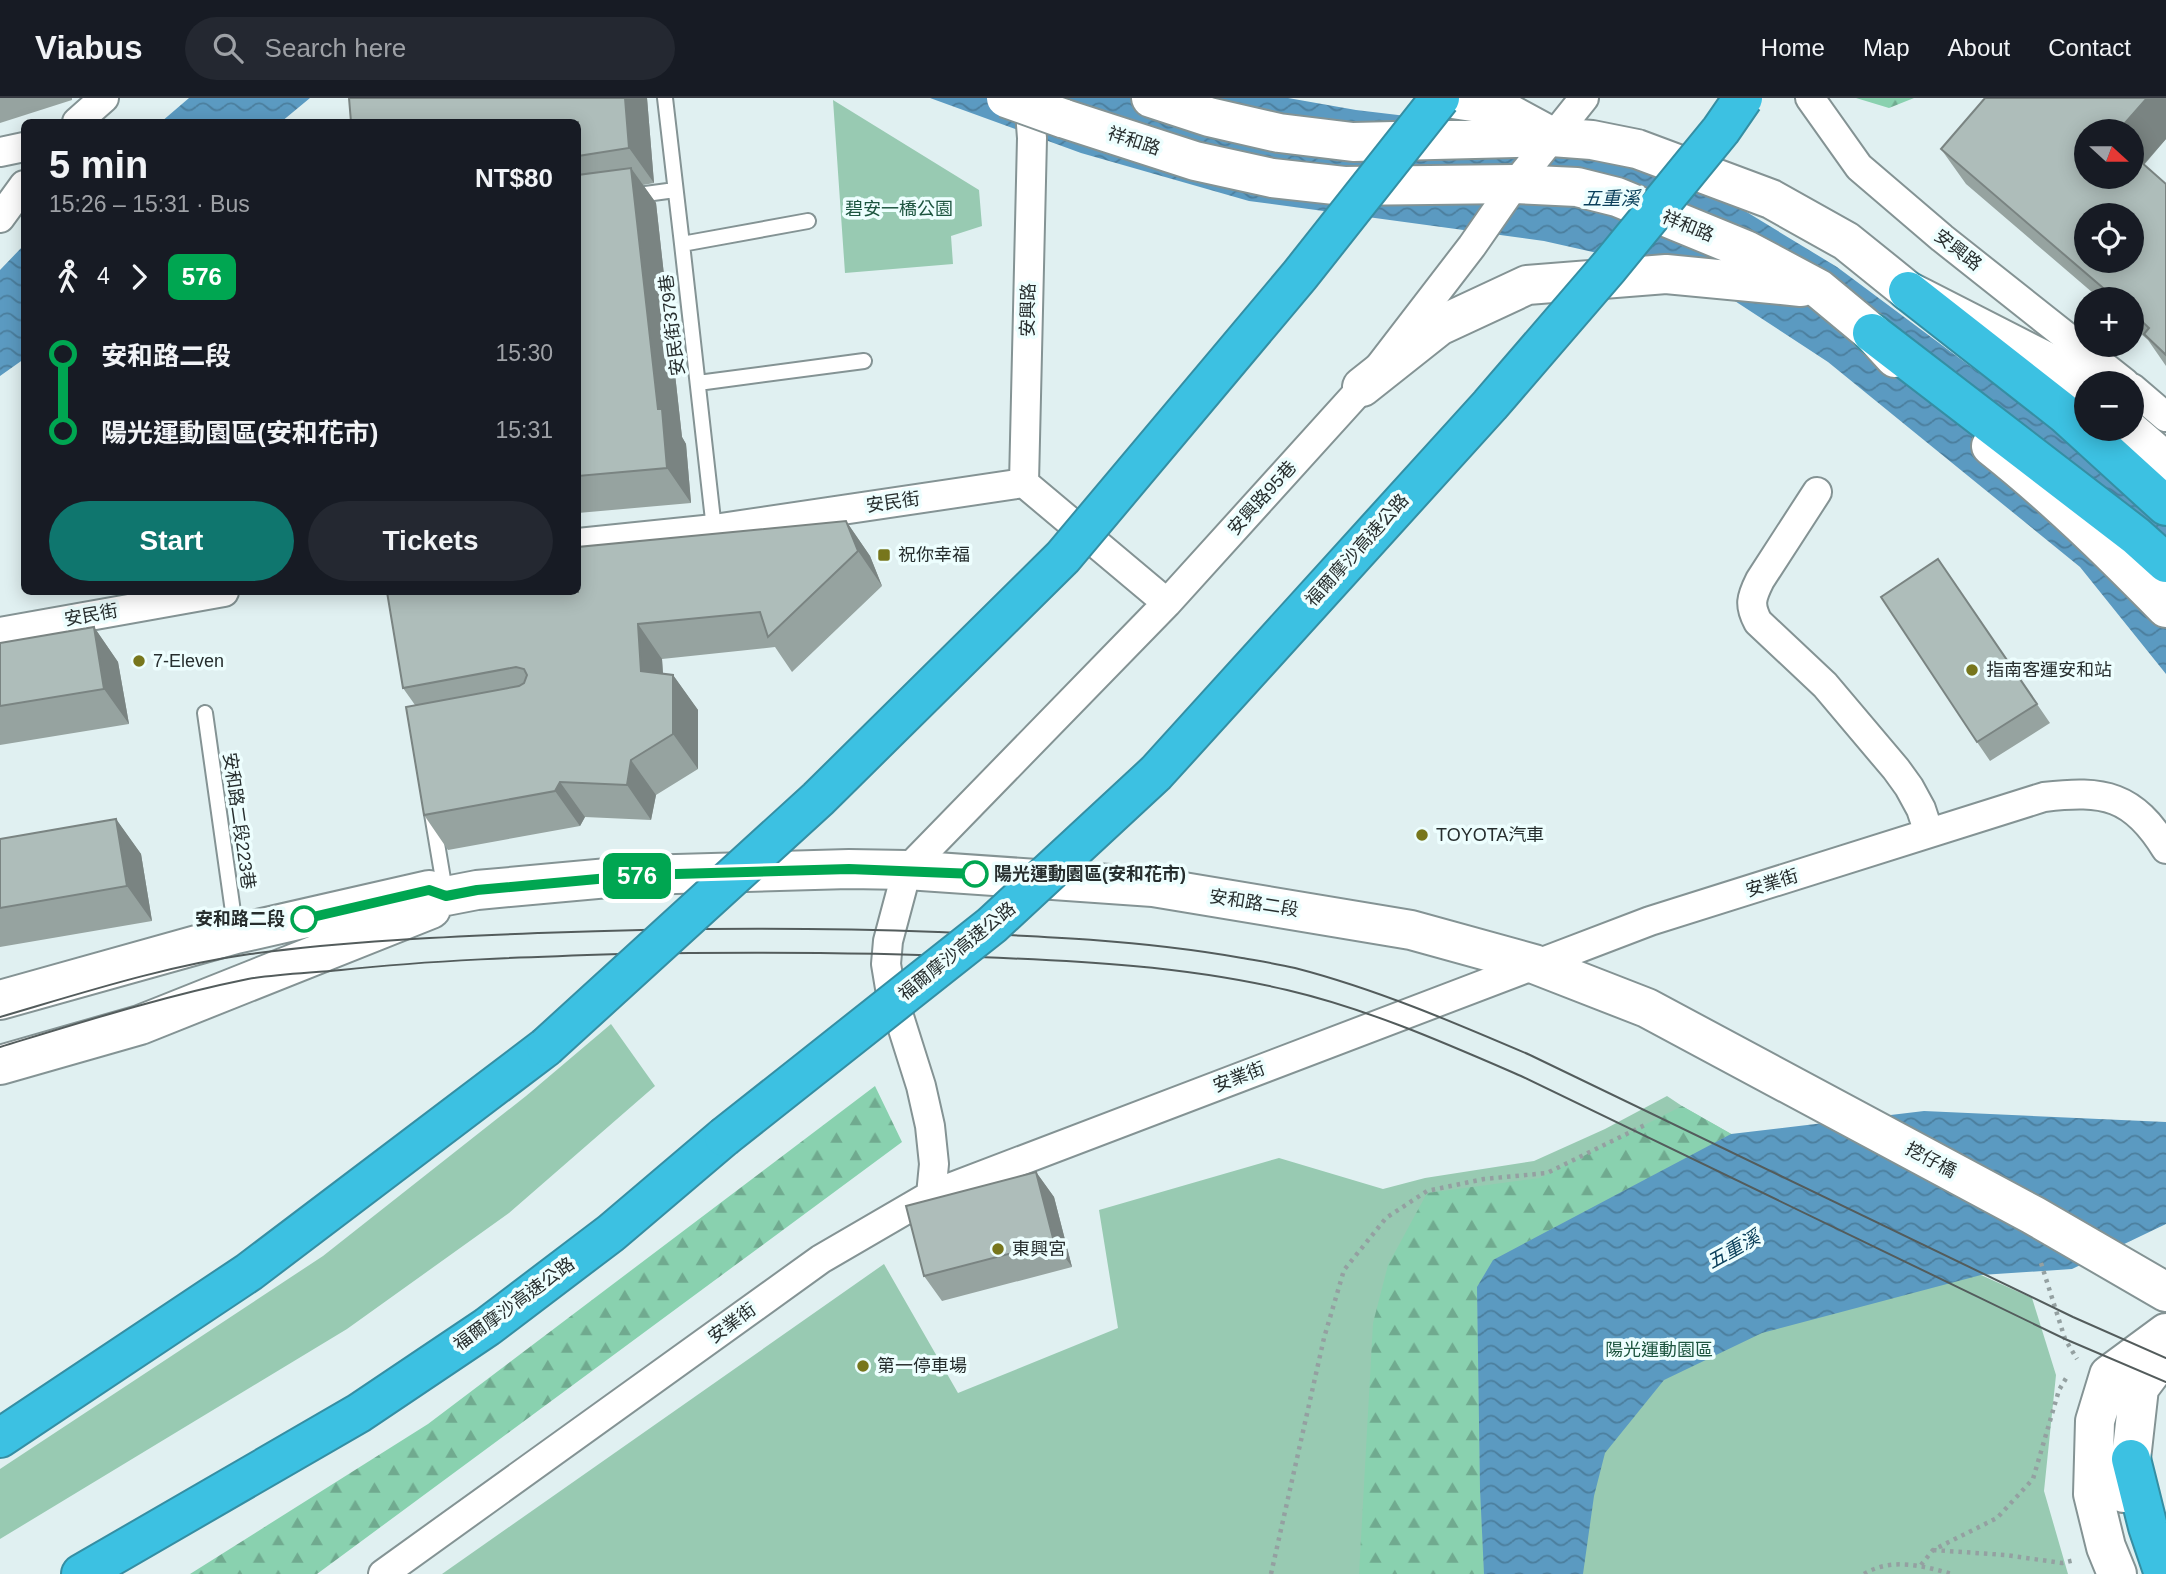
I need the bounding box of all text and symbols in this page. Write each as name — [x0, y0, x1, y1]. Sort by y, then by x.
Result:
search box — [185, 17, 675, 80]
text: Viabus — [35, 29, 143, 66]
icon: search — [209, 29, 247, 67]
text: Search here — [265, 33, 406, 63]
text: Home — [1761, 34, 1825, 61]
text: Map — [1863, 34, 1910, 61]
text: About — [1948, 34, 2010, 61]
text: Contact — [2048, 34, 2131, 61]
north arrow — [2074, 119, 2144, 189]
map controls — [2074, 119, 2144, 441]
street label: 祥和路 — [1105, 123, 1163, 159]
text: 5 min — [49, 144, 148, 186]
text: NT$80 — [475, 163, 553, 193]
water label: 五重溪 — [1582, 188, 1642, 209]
text: 15:26 – 15:31 · Bus — [49, 191, 250, 217]
park label: 碧安一橋公園 — [845, 199, 953, 219]
button: locate — [2074, 203, 2144, 273]
street label: 祥和路 — [1659, 207, 1717, 245]
street label: 安興路 — [1931, 225, 1985, 275]
icon: walk — [49, 258, 87, 296]
icon: forward — [120, 258, 158, 296]
text: 4 — [97, 263, 110, 289]
text: 576 — [182, 263, 222, 290]
street label: 安民街379巷 — [656, 273, 688, 377]
street label: 安興路 — [1018, 283, 1038, 337]
button: + — [2074, 287, 2144, 357]
text: 15:30 — [495, 340, 553, 366]
text: 安和路二段 — [101, 341, 231, 371]
button: − — [2074, 371, 2144, 441]
text: 15:31 — [495, 417, 553, 443]
text: 陽光運動園區(安和花市) — [101, 418, 378, 448]
street label: 安興路95巷 — [1224, 457, 1300, 539]
street label: 安民街 — [865, 488, 921, 516]
street label: 福爾摩沙高速公路 — [1301, 490, 1413, 610]
button: Start — [49, 501, 294, 581]
button: Tickets — [308, 501, 553, 581]
place label: 祝你幸福 — [898, 545, 970, 565]
marker: 祝你幸福 — [876, 547, 892, 563]
street label: 安民街 — [63, 600, 119, 630]
place label: 7-Eleven — [153, 651, 224, 671]
marker: 7-Eleven — [131, 653, 147, 669]
place label: 指南客運安和站 — [1986, 660, 2112, 680]
marker: 指南客運安和站 — [1964, 662, 1980, 678]
street label: 安和路二段223巷 — [219, 751, 259, 891]
place label: TOYOTA汽車 — [1436, 825, 1544, 845]
marker: TOYOTA汽車 — [1414, 827, 1430, 843]
line badge: 576 — [597, 853, 677, 899]
marker: 陽光運動園區(安和花市) — [962, 861, 988, 887]
text: 576 — [617, 862, 657, 889]
place label: 陽光運動園區(安和花市) — [994, 864, 1186, 884]
street label: 安業街 — [1743, 866, 1801, 900]
street label: 安和路二段 — [1208, 886, 1300, 920]
street label: 福爾摩沙高速公路 — [895, 898, 1019, 1004]
marker: 安和路二段 — [291, 906, 317, 932]
place label: 安和路二段 — [195, 909, 285, 929]
street label: 安業街 — [1210, 1058, 1268, 1096]
street label: 挖仔橋 — [1902, 1138, 1960, 1182]
water label: 五重溪 — [1703, 1225, 1766, 1272]
place label: 東興宮 — [1012, 1239, 1066, 1259]
marker: 東興宮 — [990, 1241, 1006, 1257]
street label: 福爾摩沙高速公路 — [450, 1254, 578, 1354]
street label: 安業街 — [704, 1299, 760, 1347]
park label: 陽光運動園區 — [1605, 1340, 1713, 1360]
place label: 第一停車場 — [877, 1356, 967, 1376]
marker: 第一停車場 — [855, 1358, 871, 1374]

